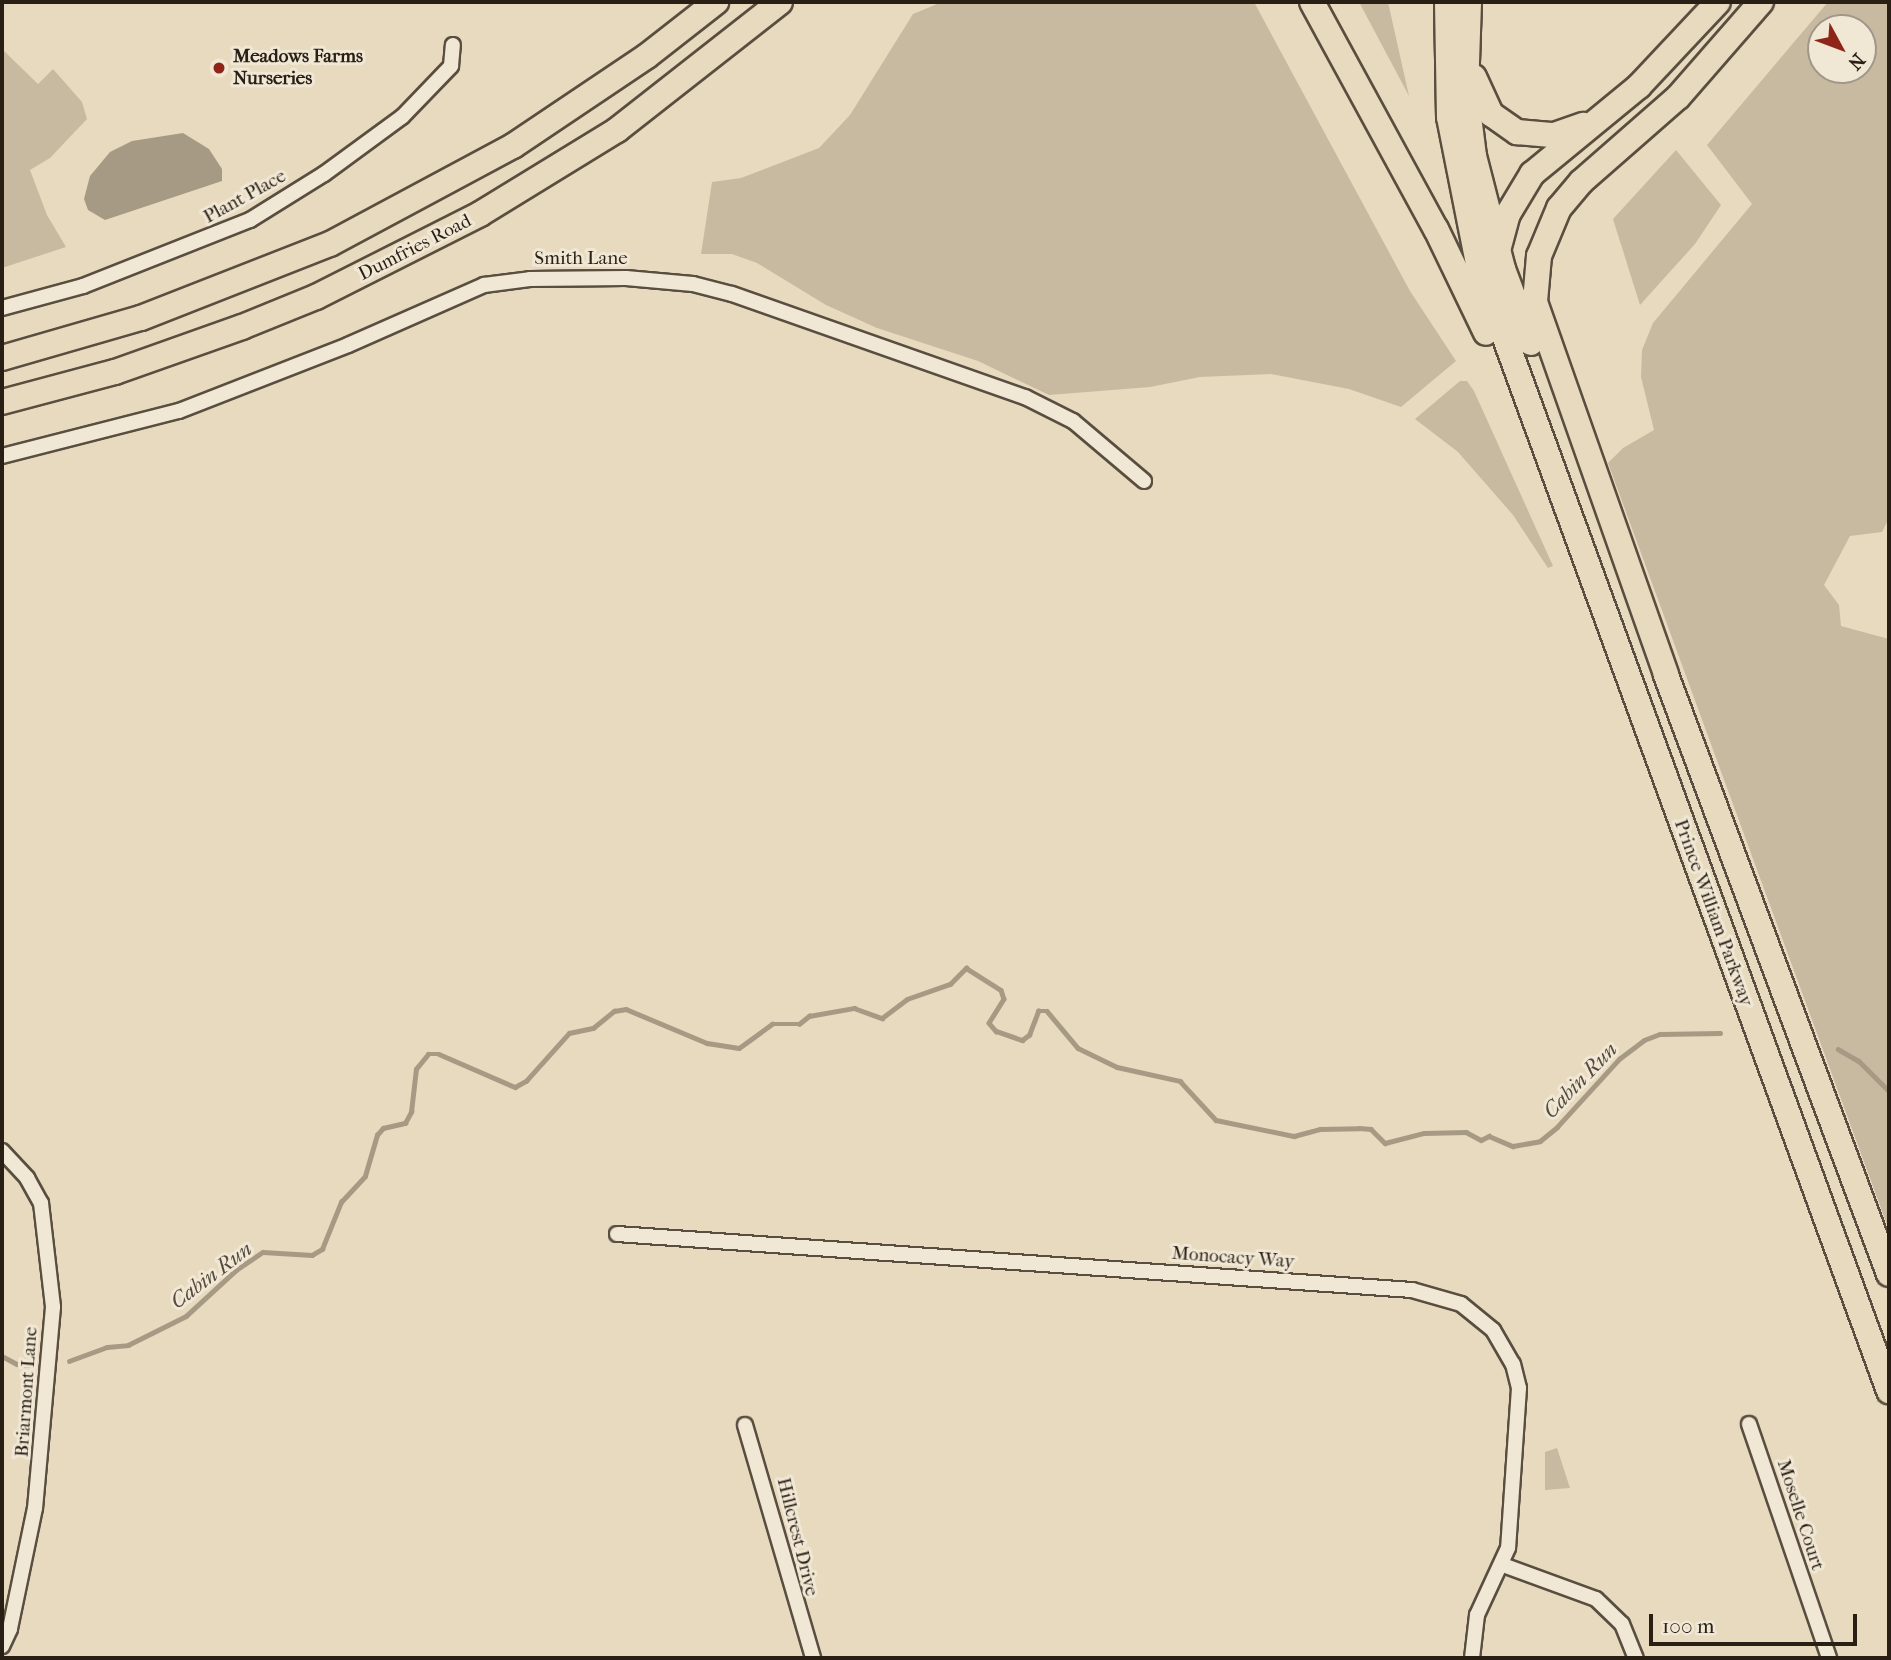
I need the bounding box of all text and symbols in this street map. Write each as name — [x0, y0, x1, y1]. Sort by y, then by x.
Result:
north arrow — [1807, 14, 1877, 84]
place label: Meadows Farms Nurseries — [233, 46, 363, 90]
text: N — [1843, 49, 1869, 74]
marker: Meadows Farms Nurseries — [211, 60, 227, 76]
street label: Plant Place — [200, 165, 290, 229]
street label: Dumfries Road — [355, 210, 475, 286]
street label: Smith Lane — [534, 248, 628, 270]
street label: Prince William Parkway — [1669, 816, 1757, 1010]
water label: Cabin Run — [1538, 1037, 1622, 1123]
water label: Cabin Run — [165, 1236, 257, 1314]
street label: Monocacy Way — [1171, 1242, 1295, 1274]
street label: Briarmont Lane — [11, 1326, 43, 1458]
street label: Moselle Court — [1771, 1457, 1829, 1573]
street label: Hillcrest Drive — [771, 1476, 823, 1598]
scale bar — [1653, 1600, 1861, 1644]
text: 100 m — [1662, 1614, 1715, 1638]

